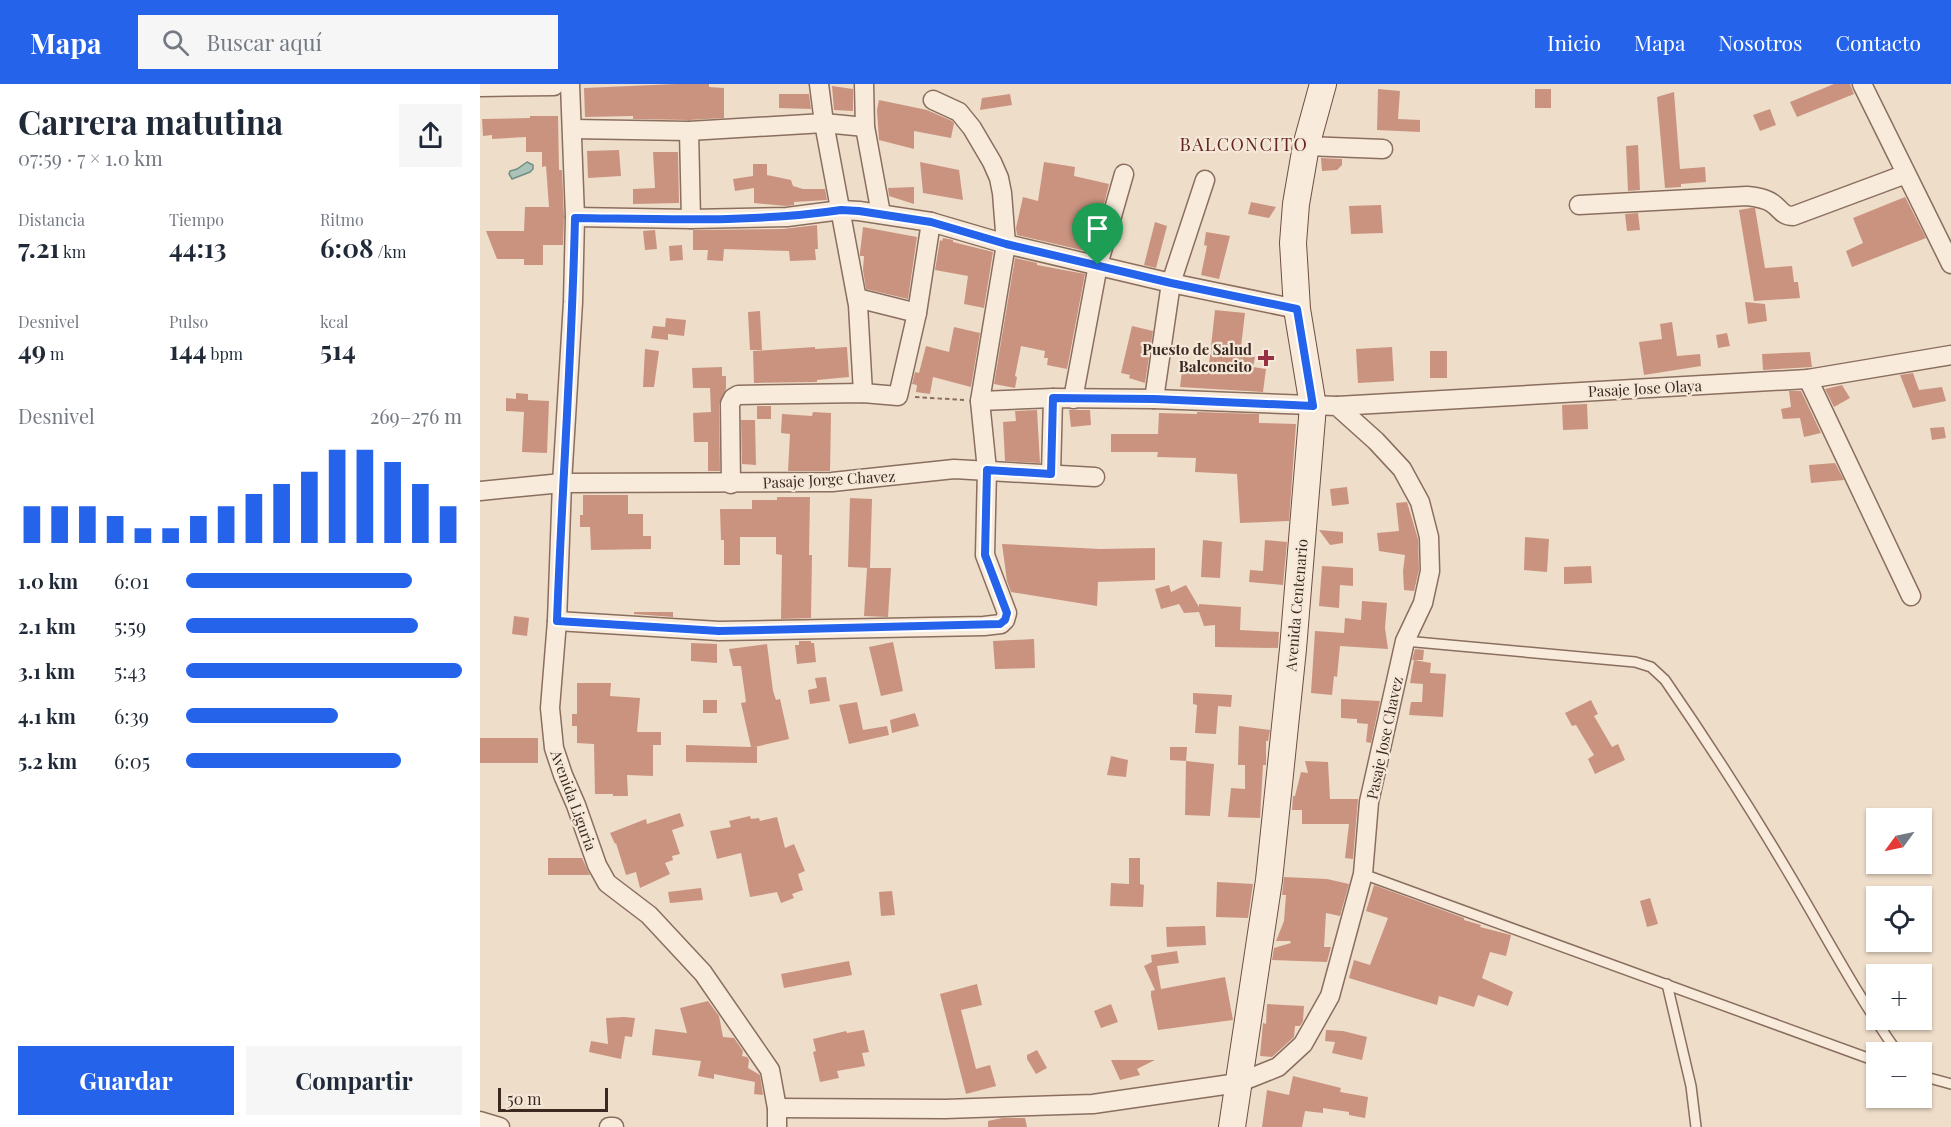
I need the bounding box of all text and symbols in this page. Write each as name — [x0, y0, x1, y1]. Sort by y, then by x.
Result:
search box — [138, 15, 558, 69]
text: Mapa — [30, 24, 102, 61]
icon: search — [159, 26, 192, 59]
text: Buscar aquí — [207, 27, 322, 57]
text: Inicio — [1547, 28, 1601, 56]
text: Mapa — [1634, 28, 1685, 56]
text: Nosotros — [1718, 28, 1802, 56]
text: Contacto — [1835, 28, 1921, 56]
text: Carrera matutina — [18, 99, 283, 143]
button: share — [399, 104, 462, 167]
district label: BALCONCITO — [1180, 132, 1308, 156]
text: 07:59 · 7 × 1.0 km — [18, 144, 163, 171]
pin — [1072, 203, 1123, 265]
text: Distancia — [18, 209, 85, 230]
text: Tiempo — [169, 209, 224, 230]
text: Ritmo — [320, 209, 364, 230]
icon: arrive — [1081, 212, 1114, 245]
text: 7.21 — [18, 230, 59, 265]
text: 44:13 — [169, 230, 226, 265]
text: 6:08 — [320, 230, 373, 265]
text: km — [59, 241, 86, 262]
text: /km — [373, 241, 406, 262]
text: Desnivel — [18, 311, 79, 332]
text: Pulso — [169, 311, 208, 332]
text: kcal — [320, 311, 349, 332]
text: 49 — [18, 332, 46, 367]
text: 144 — [169, 332, 206, 367]
text: 514 — [320, 332, 356, 367]
place label: Puesto de Salud Balconcito — [1142, 339, 1252, 376]
text: m — [46, 343, 64, 364]
text: bpm — [206, 343, 243, 364]
marker: Puesto de Salud Balconcito — [1257, 349, 1275, 367]
street label: Pasaje Jose Olaya — [1588, 375, 1703, 401]
text: Desnivel — [18, 402, 95, 429]
text: 269–276 m — [370, 402, 462, 429]
street label: Pasaje Jorge Chavez — [762, 466, 896, 492]
street label: Avenida Centenario — [1280, 538, 1312, 673]
text: 1.0 km — [18, 567, 78, 594]
text: 6:01 — [114, 567, 149, 594]
text: 2.1 km — [18, 612, 76, 639]
text: 5:59 — [114, 612, 146, 639]
text: 3.1 km — [18, 657, 75, 684]
text: 5:43 — [114, 657, 146, 684]
street label: Pasaje Jose Chavez — [1361, 675, 1407, 801]
text: 4.1 km — [18, 702, 76, 729]
text: 6:39 — [114, 702, 149, 729]
street label: Avenida Liguria — [546, 746, 602, 854]
text: 5.2 km — [18, 747, 77, 774]
text: 6:05 — [114, 747, 150, 774]
north arrow — [1866, 808, 1932, 874]
map controls — [1866, 808, 1932, 1108]
button: locate — [1866, 886, 1932, 952]
button: + — [1866, 964, 1932, 1030]
button: − — [1866, 1042, 1932, 1108]
button: Guardar — [18, 1046, 234, 1115]
button: Compartir — [246, 1046, 462, 1115]
scale bar — [498, 1085, 608, 1112]
text: 50 m — [507, 1088, 541, 1109]

